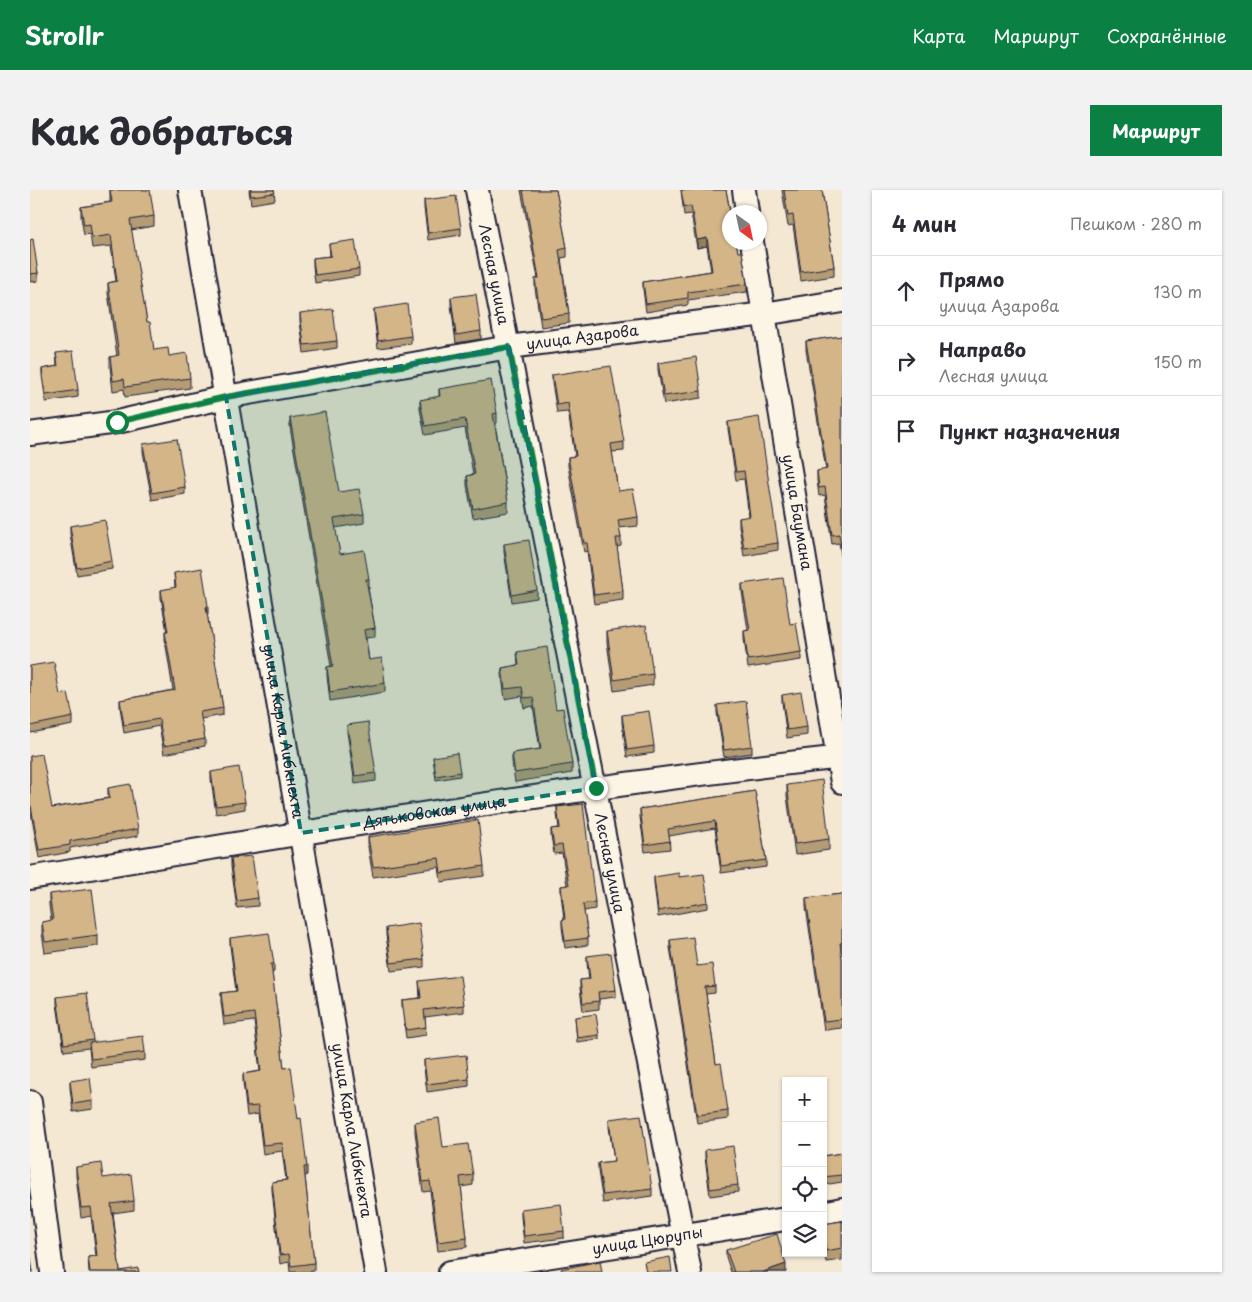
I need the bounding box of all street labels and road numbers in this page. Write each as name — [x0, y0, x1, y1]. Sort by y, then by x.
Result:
street label: Лесная улица — [474, 222, 516, 327]
street label: улица Азарова — [525, 317, 640, 355]
street label: улица Баумана — [778, 452, 820, 572]
street label: улица Карла Либкнехта — [258, 642, 311, 820]
street label: Дятьковская улица — [360, 788, 508, 833]
street label: Лесная улица — [590, 811, 632, 916]
street label: улица Карла Либкнехта — [327, 1041, 380, 1220]
street label: улица Цюрупы — [590, 1219, 704, 1259]

